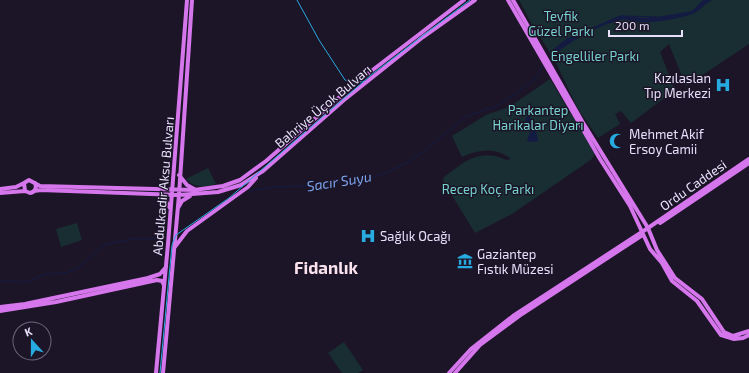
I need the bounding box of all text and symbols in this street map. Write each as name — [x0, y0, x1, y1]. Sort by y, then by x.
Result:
park label: Tevfik Güzel Parkı — [528, 8, 594, 39]
scale bar — [609, 12, 682, 38]
text: 200 m — [615, 18, 649, 32]
park label: Engelliler Parkı — [551, 48, 639, 64]
street label: Bahriye Üçok Bulvarı — [272, 61, 375, 152]
place label: Kızılaslan Tıp Merkezi — [644, 70, 711, 101]
hospital icon: Kızılaslan Tıp Merkezi — [714, 76, 732, 94]
park label: Parkantep Harikalar Diyarı — [492, 102, 584, 133]
street label: Abdulkadir Aksu Bulvarı — [149, 116, 177, 256]
place label: Mehmet Akif Ersoy Camii — [629, 126, 705, 157]
mosque icon: Mehmet Akif Ersoy Camii — [608, 132, 626, 150]
street label: Ordu Caddesi — [657, 156, 729, 214]
water label: Sacır Suyu — [305, 167, 373, 195]
park label: Recep Koç Parkı — [442, 181, 534, 198]
hospital icon: Sağlık Ocağı — [359, 227, 377, 245]
place label: Sağlık Ocağı — [380, 228, 451, 244]
place label: Gaziantep Fıstık Müzesi — [477, 246, 553, 277]
museum icon: Gaziantep Fıstık Müzesi — [456, 252, 474, 270]
district label: Fidanlık — [294, 257, 358, 277]
north arrow — [12, 321, 52, 361]
text: K — [23, 324, 34, 339]

